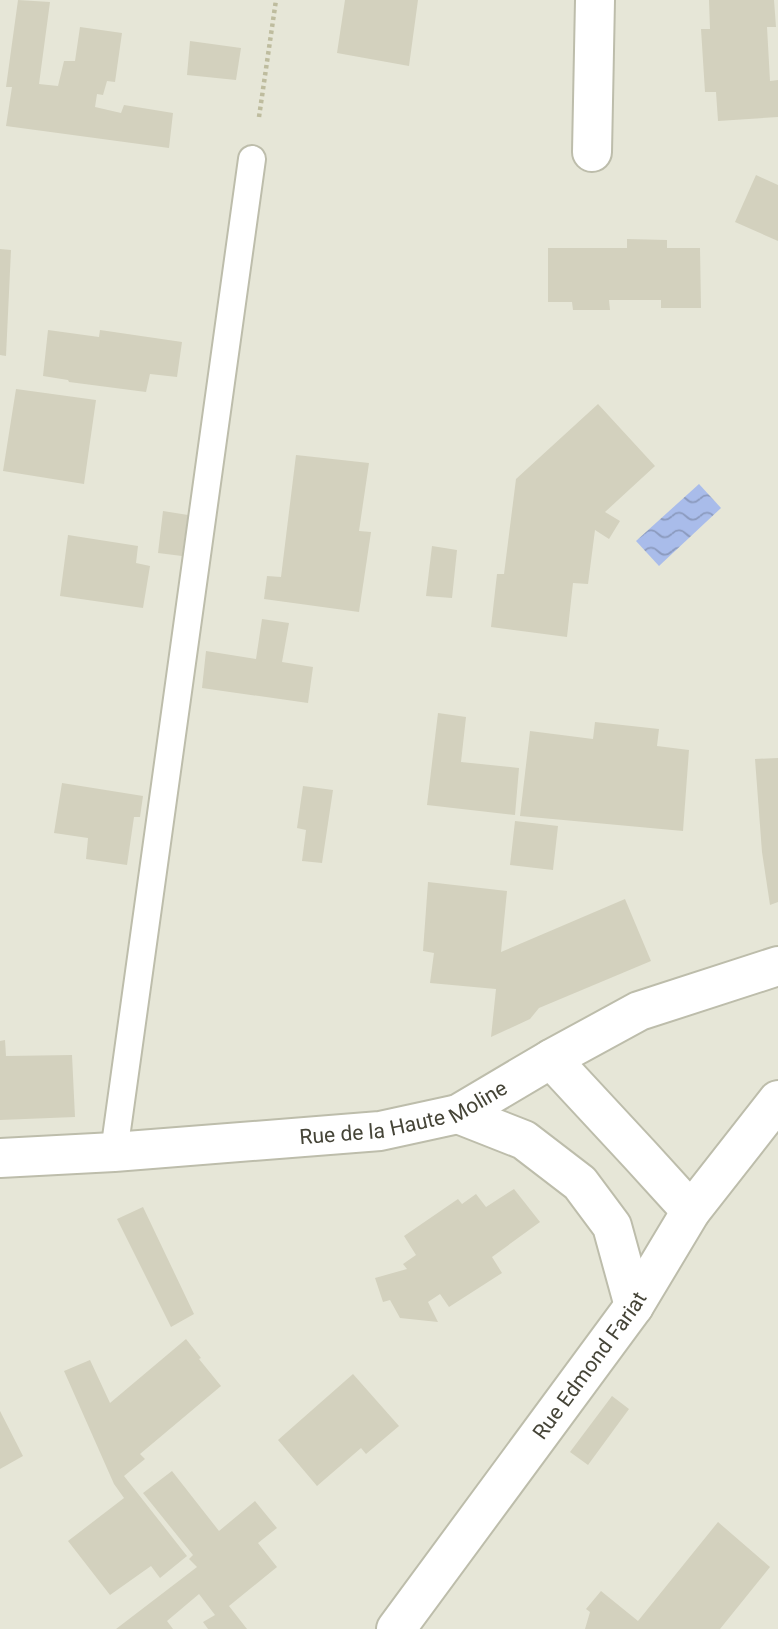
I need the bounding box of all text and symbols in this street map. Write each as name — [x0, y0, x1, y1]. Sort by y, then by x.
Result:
street label: Rue de la Haute Moline — [299, 1076, 511, 1149]
street label: Rue Edmond Fariat — [528, 1288, 652, 1444]

